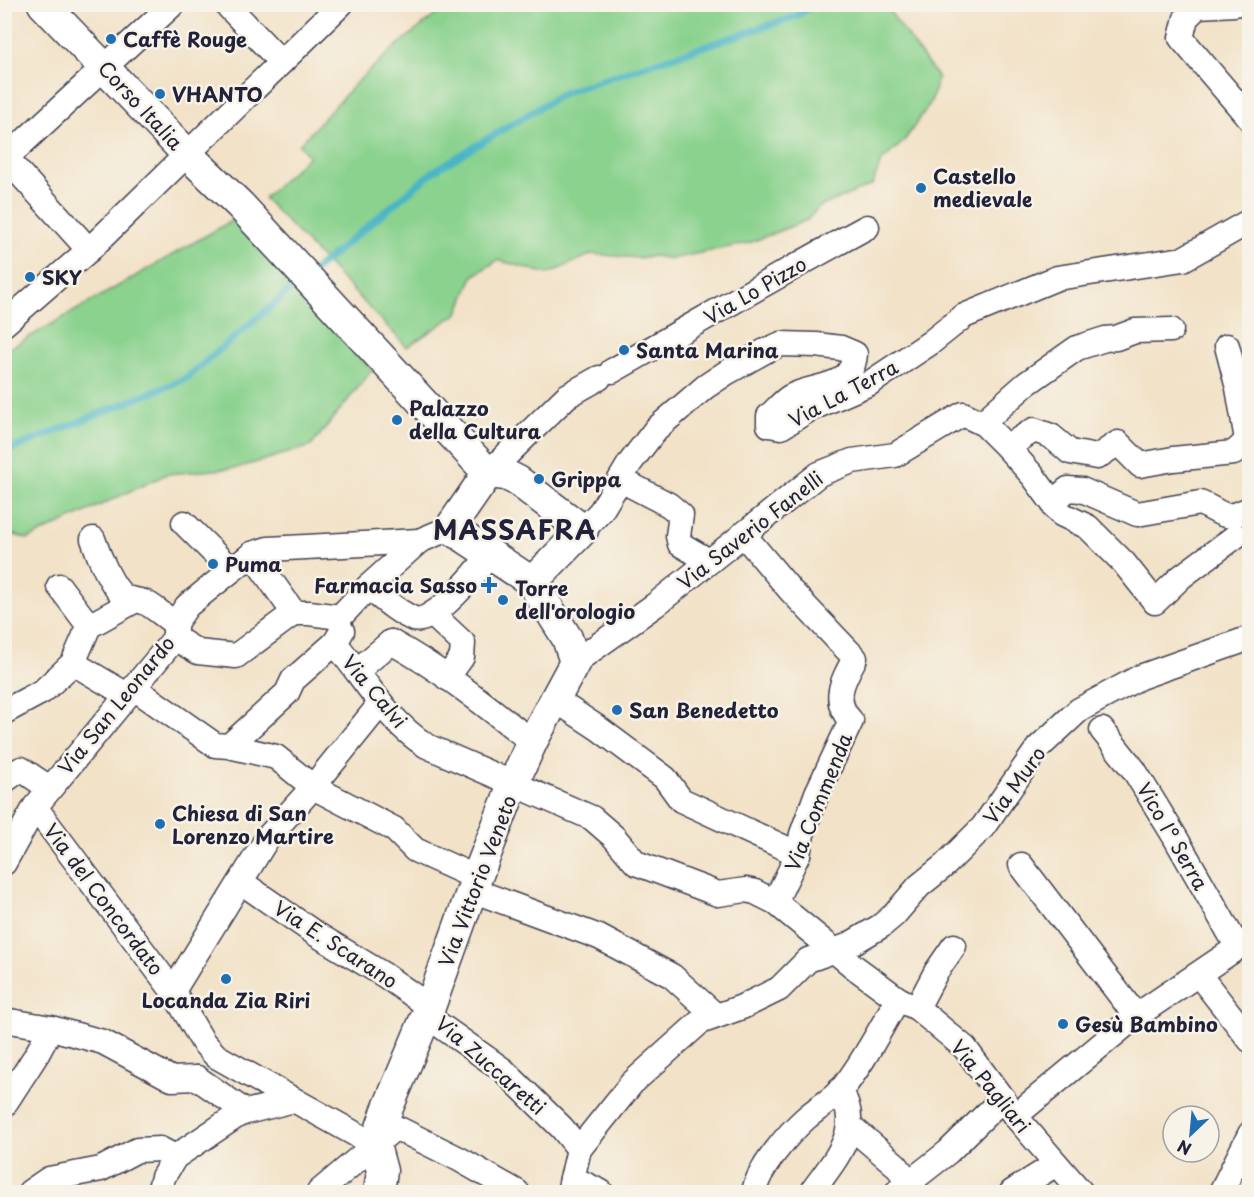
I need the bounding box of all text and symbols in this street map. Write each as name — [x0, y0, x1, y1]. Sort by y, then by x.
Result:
place label: Caffè Rouge — [123, 24, 247, 54]
marker: Caffè Rouge — [104, 32, 118, 46]
street label: Corso Italia — [92, 54, 190, 156]
place label: VHANTO — [172, 79, 263, 109]
marker: VHANTO — [153, 87, 167, 101]
place label: Castello medievale — [933, 161, 1032, 214]
marker: Castello medievale — [914, 181, 928, 195]
street label: Via Lo Pizzo — [698, 248, 812, 332]
place label: SKY — [42, 262, 83, 292]
marker: SKY — [23, 270, 37, 284]
place label: Santa Marina — [636, 335, 779, 365]
marker: Santa Marina — [617, 343, 631, 357]
street label: Via La Terra — [783, 351, 904, 434]
place label: Palazzo della Cultura — [409, 393, 541, 446]
marker: Palazzo della Cultura — [390, 413, 404, 427]
street label: Via Saverio Fanelli — [671, 463, 829, 597]
place label: Grippa — [551, 464, 622, 494]
marker: Grippa — [532, 472, 546, 486]
district label: MASSAFRA — [433, 510, 597, 549]
place label: Puma — [225, 549, 282, 579]
marker: Puma — [206, 557, 220, 571]
place label: Farmacia Sasso — [314, 570, 477, 600]
place label: Torre dell'orologio — [515, 573, 635, 626]
marker: Farmacia Sasso — [482, 578, 496, 592]
marker: Torre dell'orologio — [496, 593, 510, 607]
street label: Via San Leonardo — [50, 629, 182, 781]
street label: Via Calvi — [335, 648, 415, 734]
place label: San Benedetto — [629, 695, 779, 725]
marker: San Benedetto — [610, 703, 624, 717]
street label: Via Commenda — [777, 728, 860, 876]
street label: Via Muro — [975, 740, 1053, 830]
street label: Vico I° Serra — [1130, 776, 1216, 896]
street label: Via Vittorio Veneto — [430, 791, 524, 971]
place label: Chiesa di San Lorenzo Martire — [172, 798, 334, 851]
street label: Via del Concordato — [37, 817, 171, 981]
marker: Chiesa di San Lorenzo Martire — [153, 817, 167, 831]
street label: Via E. Scarano — [268, 893, 404, 995]
marker: Locanda Zia Riri — [219, 972, 233, 986]
place label: Locanda Zia Riri — [142, 985, 311, 1015]
street label: Via Zuccaretti — [429, 1008, 553, 1122]
place label: Gesù Bambino — [1075, 1009, 1218, 1039]
marker: Gesù Bambino — [1056, 1017, 1070, 1031]
street label: Via Pagliari — [944, 1033, 1038, 1139]
north arrow — [1161, 1104, 1221, 1164]
text: N — [1173, 1135, 1195, 1162]

